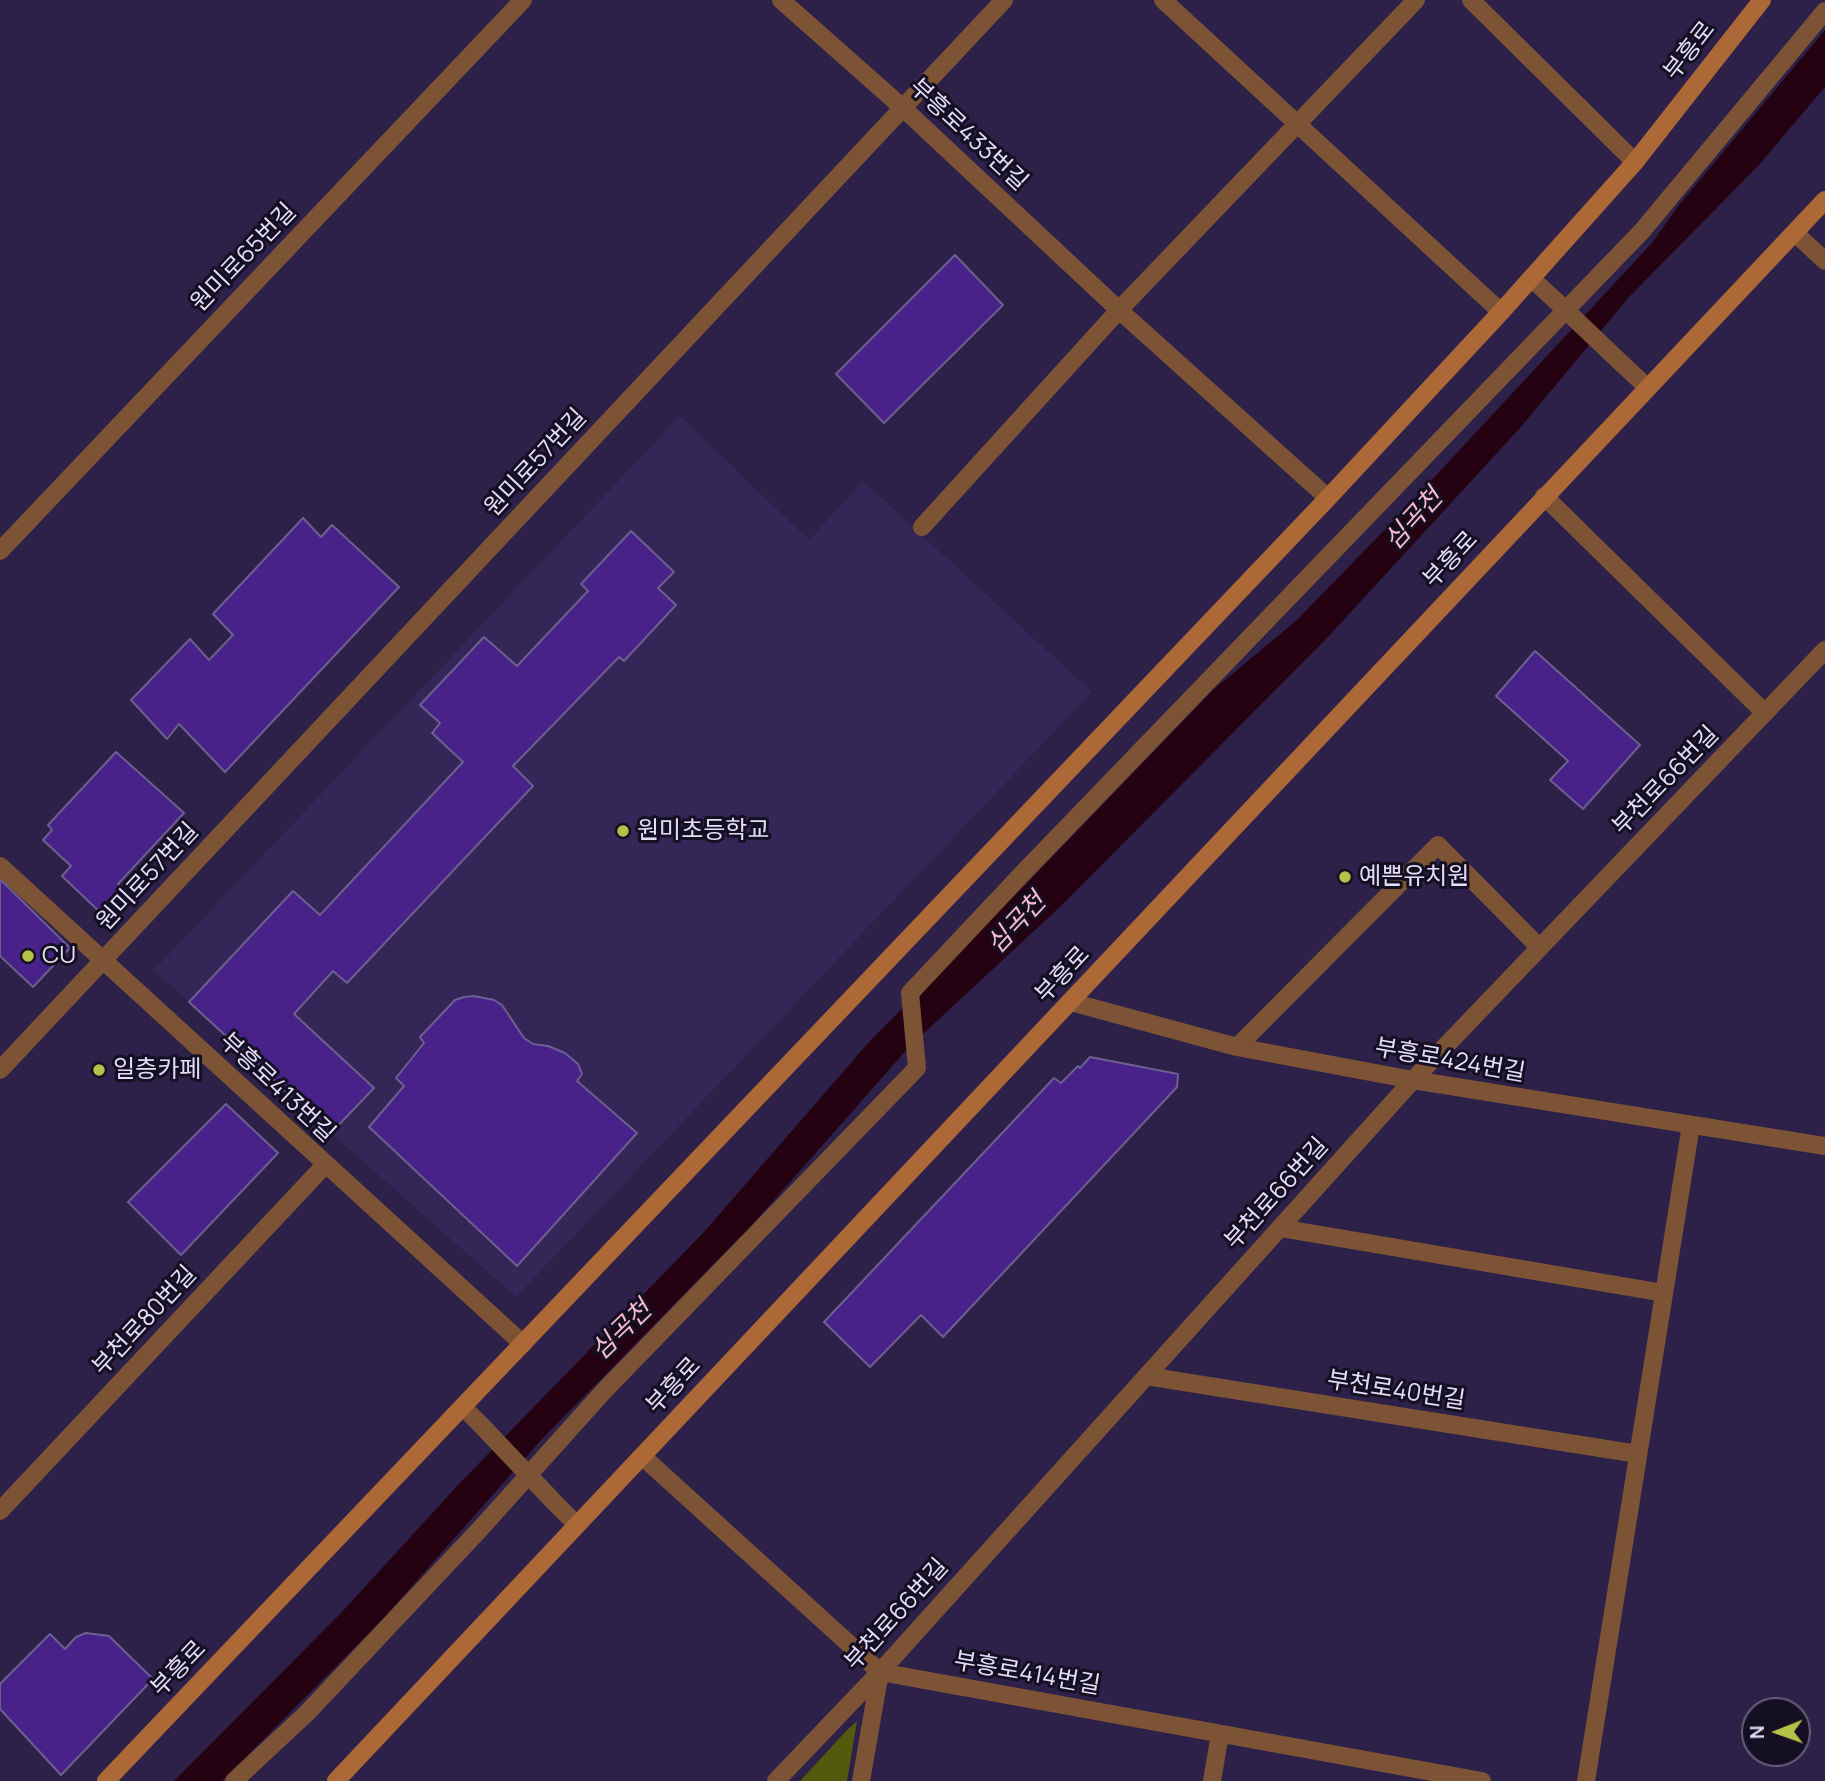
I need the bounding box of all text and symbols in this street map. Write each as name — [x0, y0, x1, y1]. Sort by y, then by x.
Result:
street label: 부흥로 — [1658, 16, 1722, 86]
street label: 부흥로433번길 — [903, 73, 1033, 197]
street label: 원미로65번길 — [185, 198, 303, 318]
street label: 원미로57번길 — [479, 403, 593, 523]
water label: 심곡천 — [1378, 483, 1450, 557]
street label: 부흥로 — [1418, 526, 1484, 594]
street label: 부천로66번길 — [1607, 721, 1725, 841]
street label: 원미로57번길 — [91, 817, 205, 937]
place label: 원미초등학교 — [637, 817, 769, 845]
marker: 원미초등학교 — [615, 823, 631, 839]
place label: 예쁜유치원 — [1359, 863, 1469, 891]
marker: 예쁜유치원 — [1337, 869, 1353, 885]
water label: 심곡천 — [981, 887, 1053, 961]
street label: 부흥로 — [1030, 941, 1096, 1009]
place label: CU — [42, 942, 76, 970]
marker: CU — [20, 948, 36, 964]
street label: 부흥로413번길 — [213, 1027, 341, 1149]
street label: 부흥로424번길 — [1373, 1034, 1527, 1088]
place label: 일층카페 — [113, 1056, 201, 1084]
marker: 일층카페 — [91, 1062, 107, 1078]
street label: 부천로66번길 — [1219, 1132, 1335, 1256]
street label: 부천로80번길 — [87, 1260, 203, 1382]
water label: 심곡천 — [585, 1295, 659, 1367]
street label: 부흥로 — [641, 1352, 707, 1420]
street label: 부천로40번길 — [1325, 1366, 1467, 1416]
street label: 부천로66번길 — [839, 1553, 955, 1677]
street label: 부흥로 — [146, 1635, 212, 1703]
street label: 부흥로414번길 — [952, 1647, 1102, 1701]
north arrow — [1741, 1697, 1811, 1767]
text: N — [1744, 1725, 1770, 1739]

